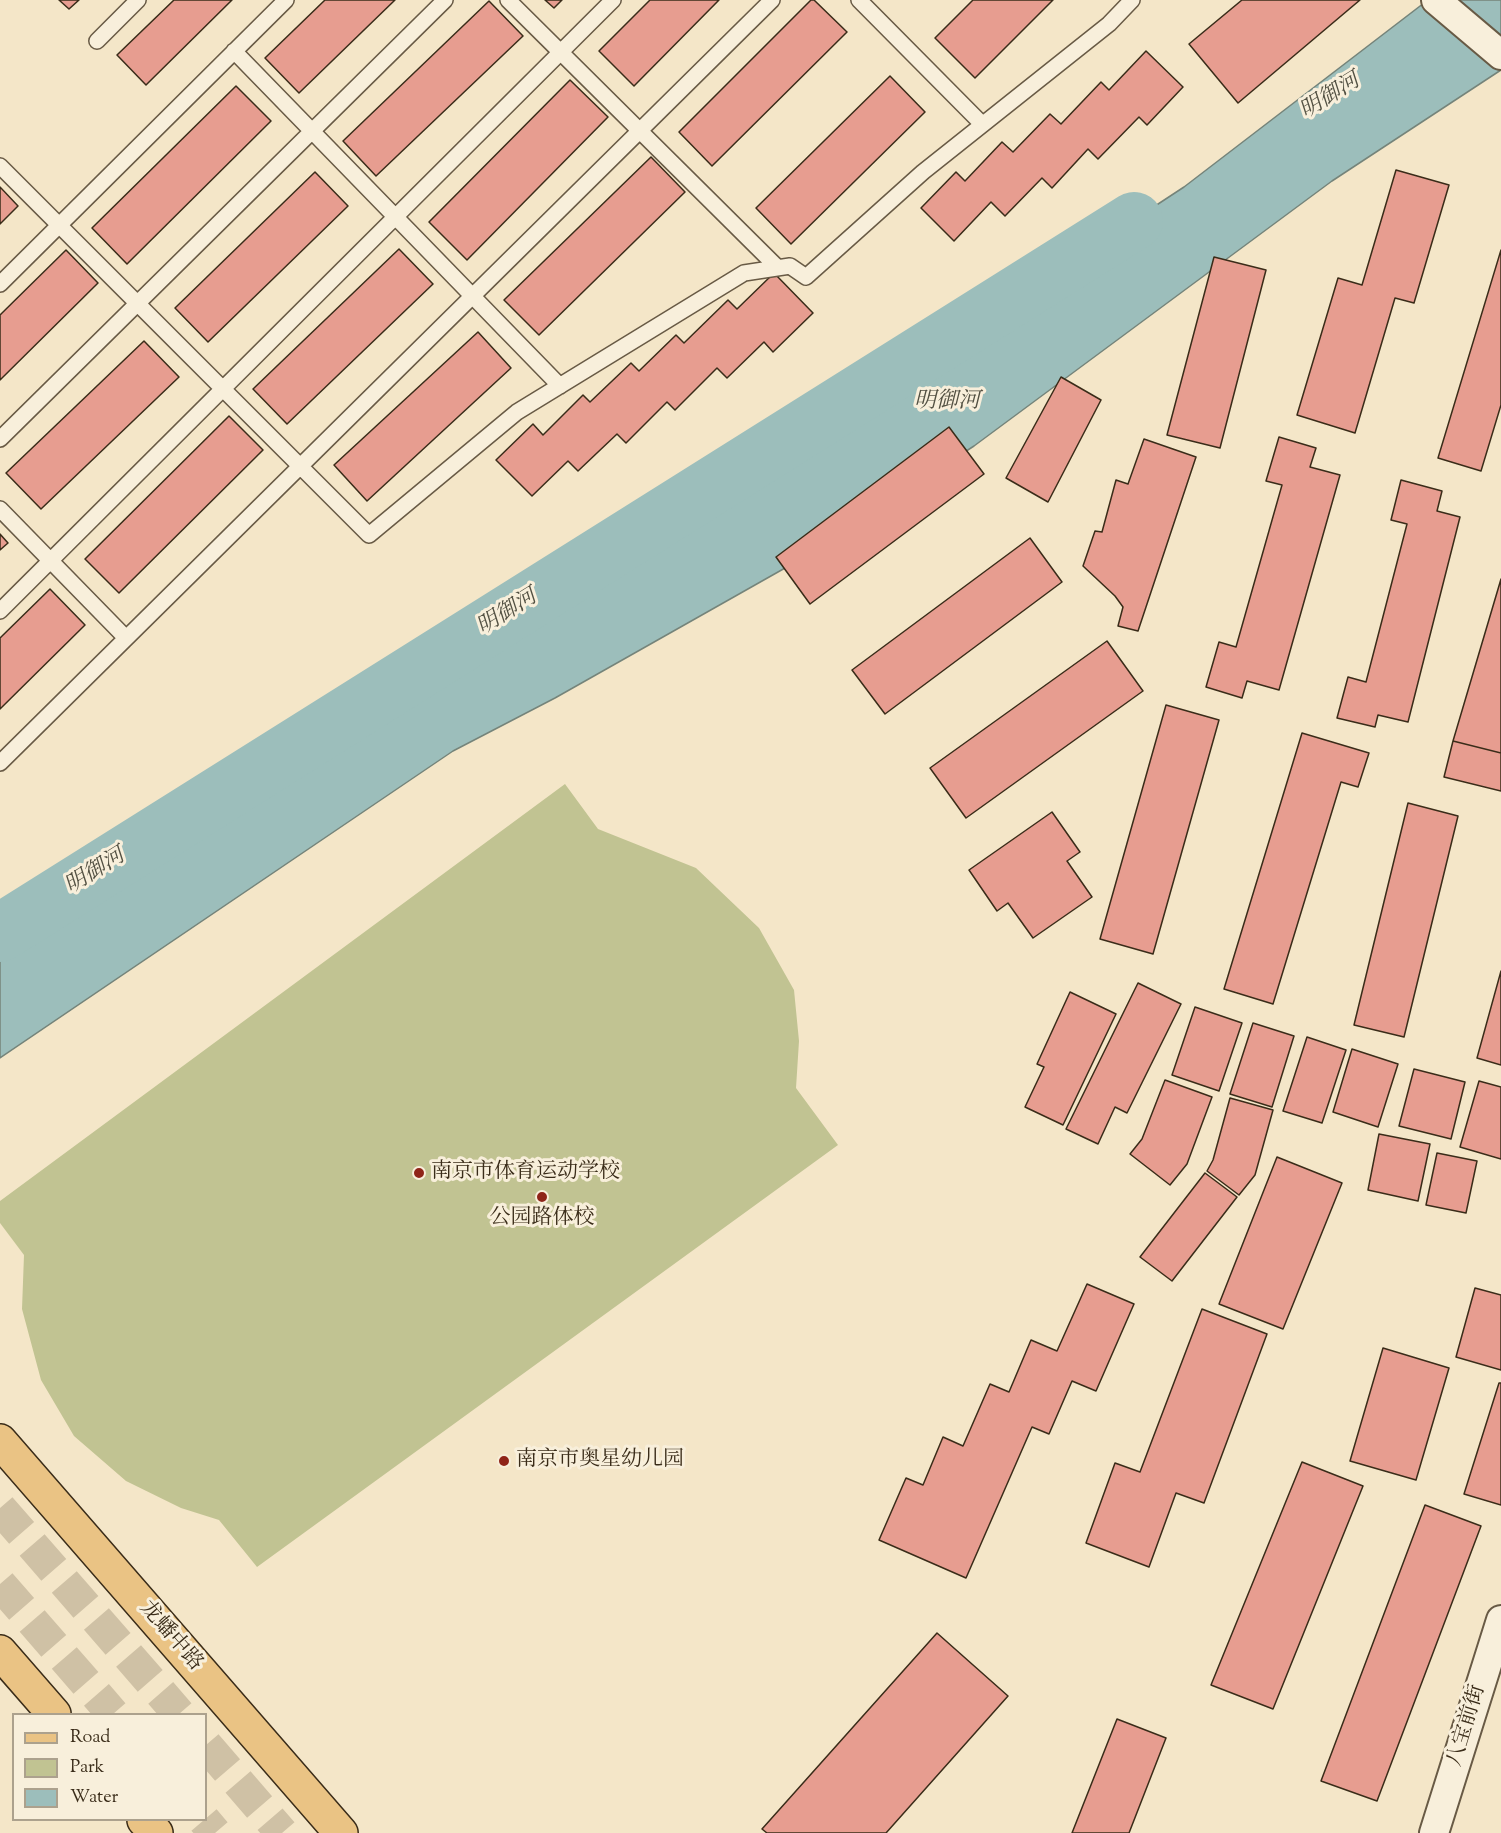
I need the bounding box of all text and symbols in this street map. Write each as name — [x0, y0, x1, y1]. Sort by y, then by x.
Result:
water label: 明御河 — [1296, 69, 1366, 127]
water label: 明御河 — [914, 390, 980, 416]
water label: 明御河 — [473, 585, 543, 643]
water label: 明御河 — [61, 844, 131, 902]
place label: 南京市体育运动学校 — [431, 1160, 620, 1186]
marker: 南京市体育运动学校 — [412, 1166, 426, 1180]
marker: 公园路体校 — [535, 1190, 549, 1204]
place label: 公园路体校 — [490, 1206, 594, 1232]
place label: 南京市奥星幼儿园 — [516, 1448, 684, 1474]
marker: 南京市奥星幼儿园 — [497, 1454, 511, 1468]
street label: 龙蟠中路 — [133, 1597, 207, 1677]
street label: 八宝前街 — [1444, 1682, 1492, 1770]
legend — [12, 1713, 207, 1821]
text: Road — [70, 1725, 110, 1751]
text: Park — [70, 1755, 104, 1781]
text: Water — [70, 1785, 118, 1811]

